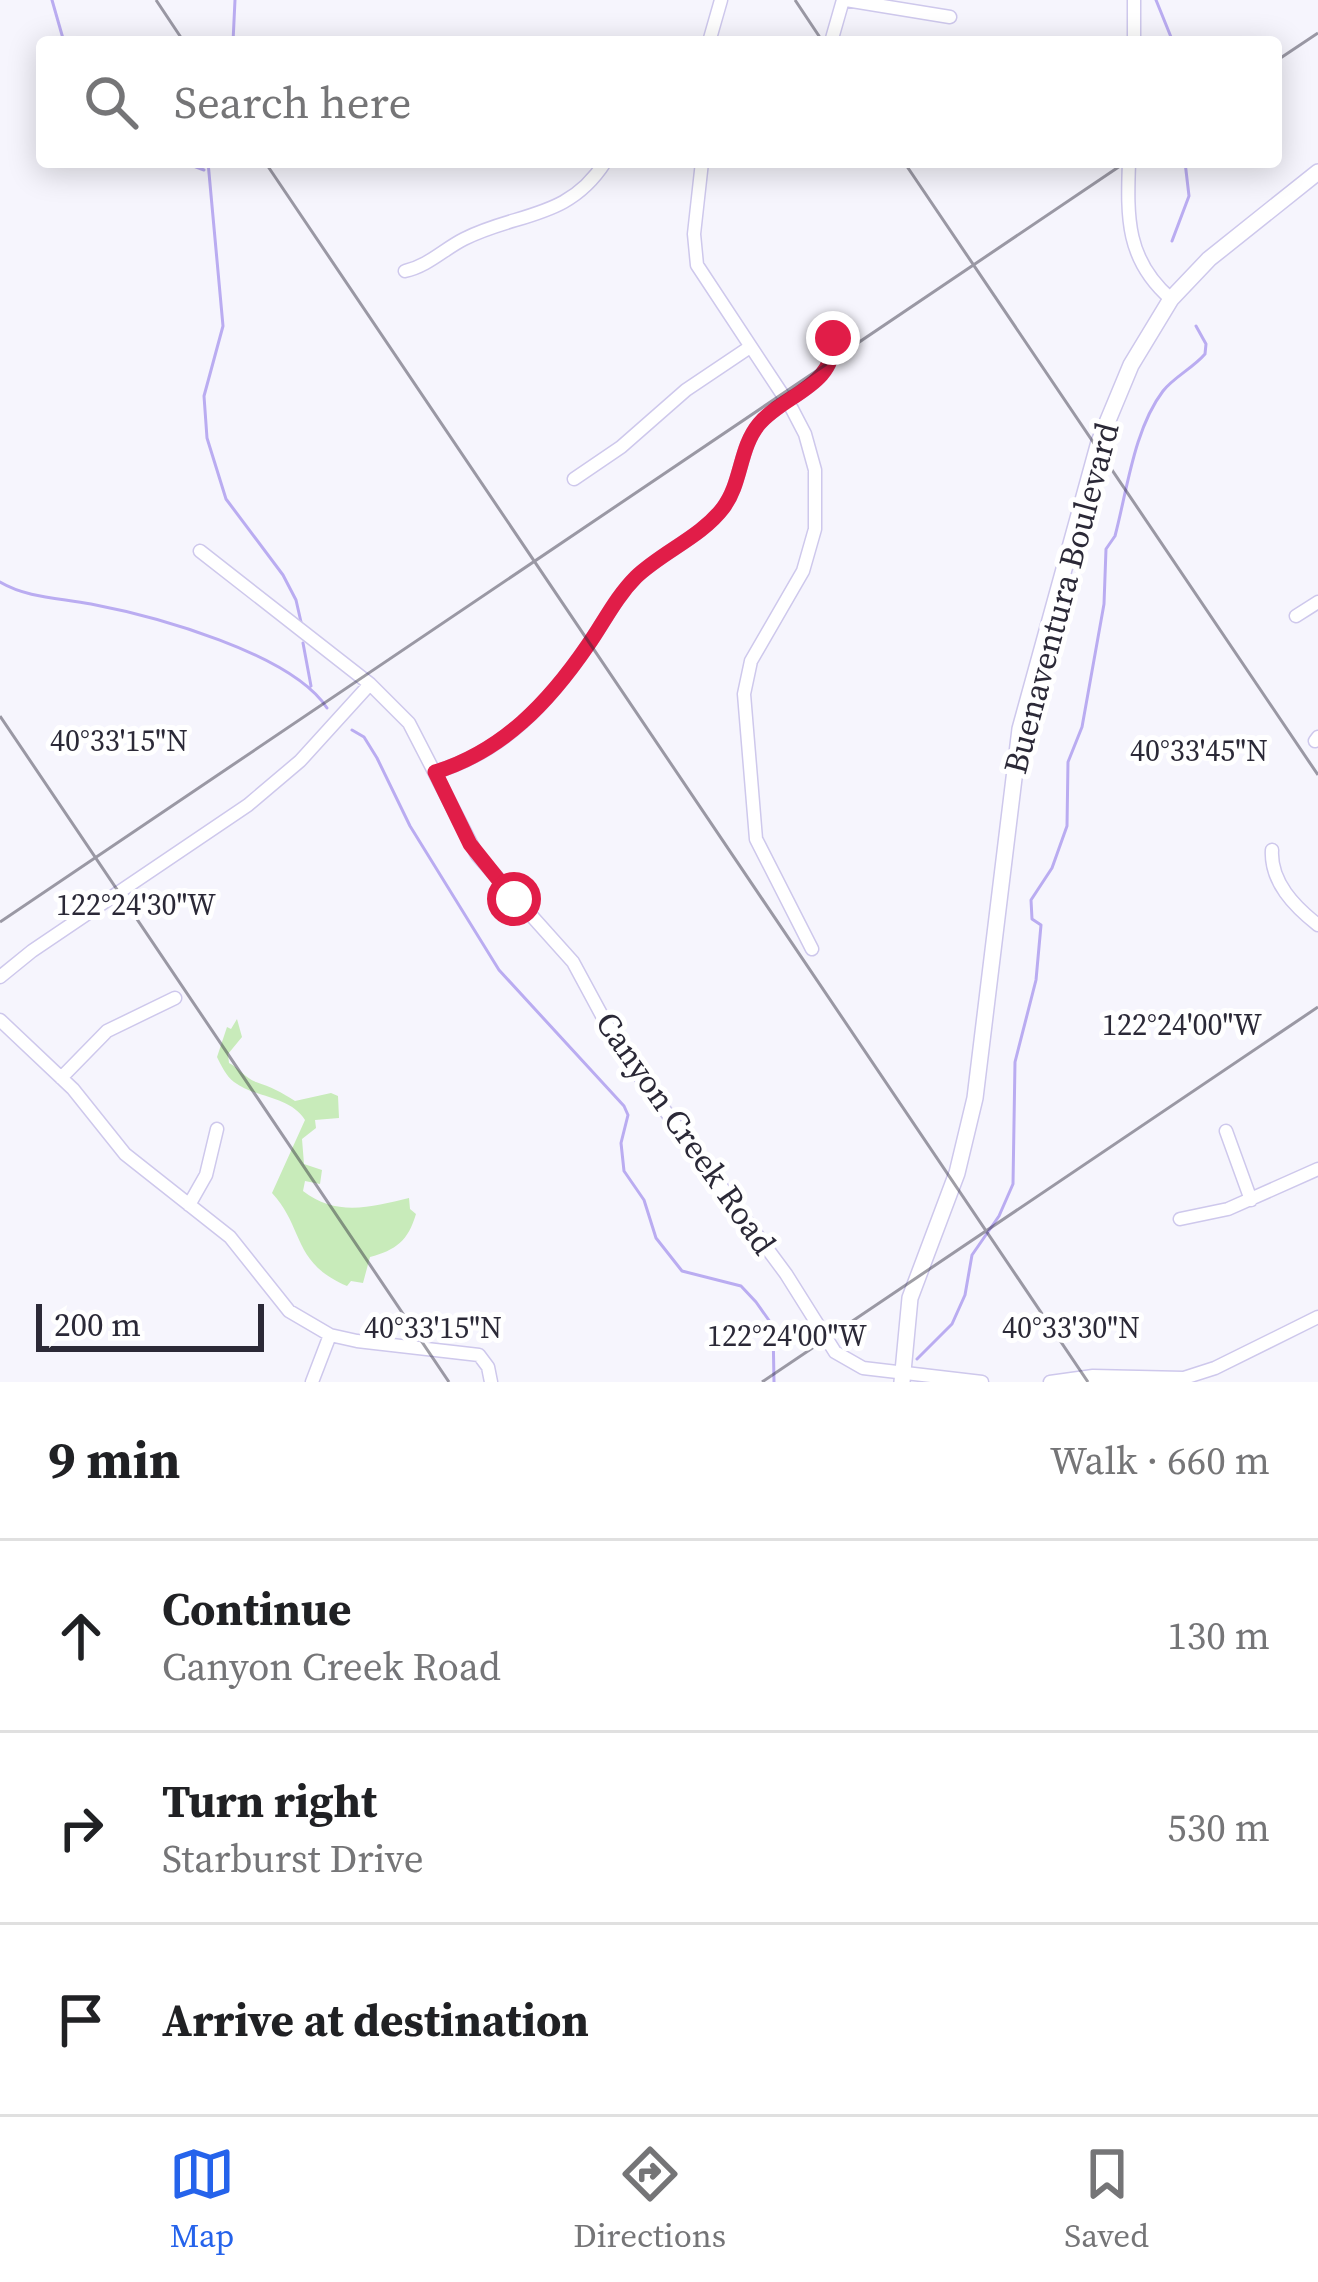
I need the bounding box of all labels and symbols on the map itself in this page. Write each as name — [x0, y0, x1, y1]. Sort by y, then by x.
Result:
route end — [806, 311, 860, 365]
street label: Buenaventura Boulevard — [992, 417, 1130, 779]
text: 40°33'15"N — [50, 720, 188, 761]
text: 40°33'45"N — [1130, 730, 1268, 771]
route start — [487, 872, 541, 926]
text: 122°24'30"W — [56, 884, 216, 925]
street label: Canyon Creek Road — [585, 1003, 787, 1264]
text: 122°24'00"W — [1102, 1004, 1262, 1045]
scale bar — [36, 1298, 264, 1351]
text: 40°33'15"N — [364, 1307, 502, 1348]
text: 40°33'30"N — [1002, 1307, 1140, 1348]
text: 122°24'00"W — [707, 1315, 867, 1356]

